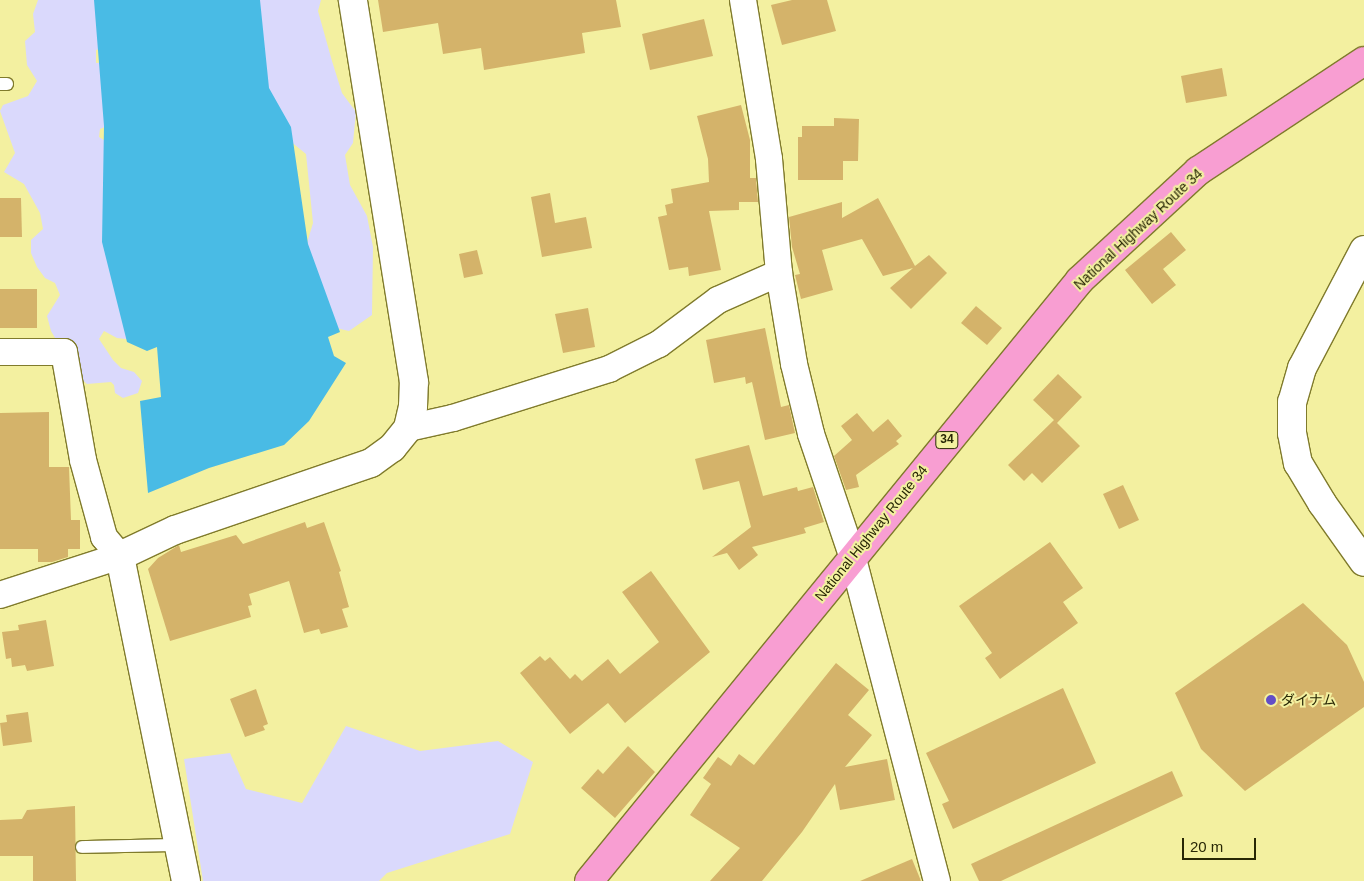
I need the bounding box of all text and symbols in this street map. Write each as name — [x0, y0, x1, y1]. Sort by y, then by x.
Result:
street label: National Highway Route 34 — [1070, 165, 1206, 293]
road number: 34 — [934, 430, 960, 450]
street label: National Highway Route 34 — [811, 462, 931, 604]
place label: ダイナム — [1281, 692, 1337, 708]
marker: ダイナム — [1265, 694, 1277, 706]
scale bar — [1184, 828, 1258, 860]
text: 20 m — [1190, 838, 1223, 855]

